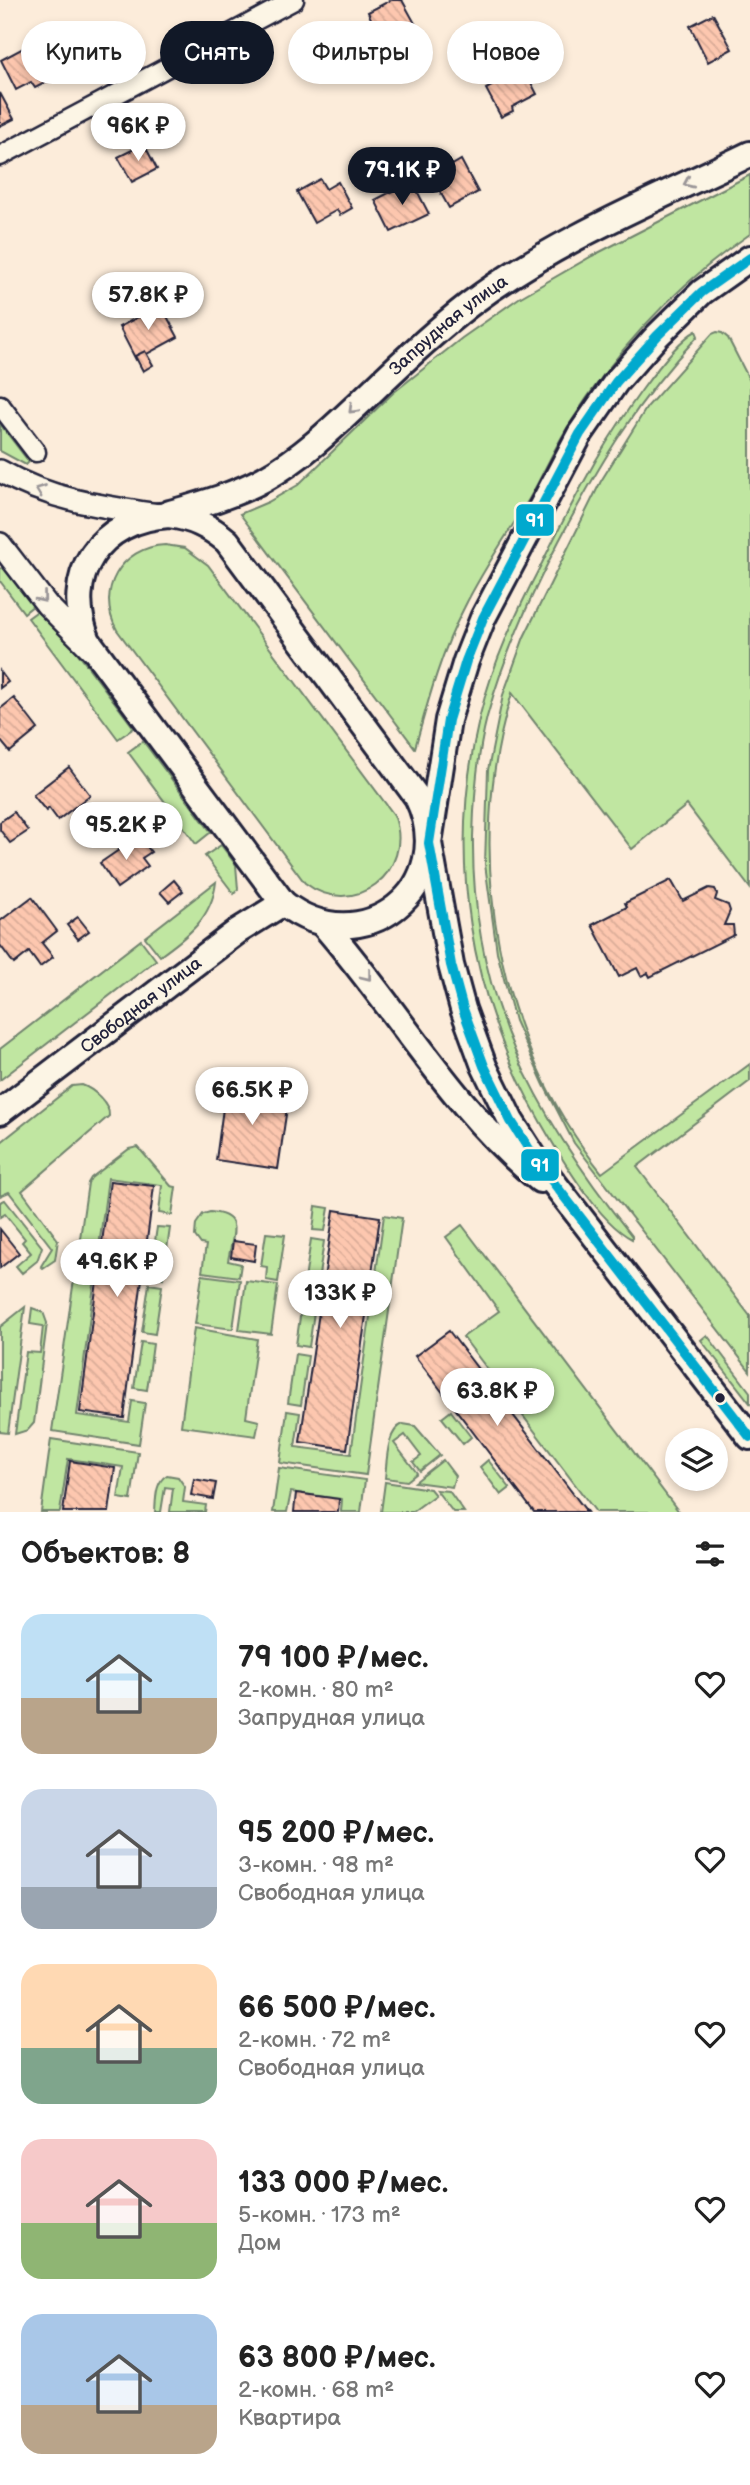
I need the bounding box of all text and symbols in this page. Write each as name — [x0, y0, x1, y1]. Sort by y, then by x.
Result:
chip: Купить — [21, 21, 146, 84]
chip: Снять — [160, 21, 274, 84]
chip: Фильтры — [288, 21, 433, 84]
chip: Новое — [447, 21, 564, 84]
pin: 96K ₽ — [89, 104, 187, 163]
text: 96K ₽ — [107, 112, 169, 140]
pin: 79.1K ₽ — [337, 148, 467, 207]
text: 79.1K ₽ — [364, 156, 440, 184]
one-way arrow — [683, 175, 695, 189]
street label: Запрудная улица — [385, 271, 512, 380]
pin: 57.8K ₽ — [83, 272, 213, 332]
text: 57.8K ₽ — [108, 281, 188, 309]
one-way arrow — [348, 400, 361, 413]
one-way arrow — [34, 485, 46, 499]
line badge: 91 — [515, 503, 555, 537]
text: 91 — [525, 510, 545, 533]
one-way arrow — [34, 589, 46, 602]
pin: 95.2K ₽ — [61, 802, 191, 862]
text: 95.2K ₽ — [86, 811, 166, 839]
street label: Свободная улица — [77, 952, 206, 1058]
one-way arrow — [358, 969, 371, 981]
pin: 66.5K ₽ — [187, 1068, 317, 1127]
text: 66.5K ₽ — [211, 1076, 293, 1104]
line badge: 91 — [520, 1148, 560, 1182]
text: 91 — [530, 1155, 550, 1178]
pin: 49.6K ₽ — [52, 1240, 182, 1299]
text: 49.6K ₽ — [76, 1248, 158, 1276]
pin: 133K ₽ — [283, 1270, 397, 1330]
text: 133K ₽ — [304, 1279, 376, 1307]
pin: 63.8K ₽ — [432, 1368, 562, 1428]
text: 63.8K ₽ — [456, 1377, 538, 1405]
unlabelled marker — [713, 1391, 727, 1405]
map controls — [665, 1428, 728, 1491]
button: layers — [665, 1428, 728, 1491]
icon: filters — [691, 1535, 729, 1573]
text: Объектов: 8 — [21, 1536, 190, 1572]
text: 79 100 ₽/мес. — [238, 1640, 429, 1676]
icon: home — [77, 1642, 161, 1726]
icon: heart — [691, 1665, 729, 1703]
text: 2-комн. · 80 m² — [238, 1676, 394, 1704]
text: Запрудная улица — [238, 1704, 425, 1732]
text: 95 200 ₽/мес. — [238, 1815, 434, 1851]
icon: home — [77, 1817, 161, 1901]
icon: heart — [691, 1840, 729, 1878]
text: 3-комн. · 98 m² — [238, 1851, 394, 1879]
text: Свободная улица — [238, 1879, 425, 1907]
text: 66 500 ₽/мес. — [238, 1990, 436, 2026]
icon: home — [77, 1992, 161, 2076]
icon: heart — [691, 2015, 729, 2053]
text: 2-комн. · 72 m² — [238, 2026, 391, 2054]
text: Свободная улица — [238, 2054, 425, 2082]
text: 133 000 ₽/мес. — [238, 2165, 448, 2201]
icon: home — [77, 2167, 161, 2251]
icon: heart — [691, 2190, 729, 2228]
text: 5-комн. · 173 m² — [238, 2201, 401, 2229]
text: Дом — [238, 2229, 281, 2257]
text: 63 800 ₽/мес. — [238, 2340, 436, 2376]
icon: home — [77, 2342, 161, 2426]
icon: heart — [691, 2365, 729, 2403]
text: 2-комн. · 68 m² — [238, 2376, 394, 2404]
text: Квартира — [238, 2404, 341, 2432]

